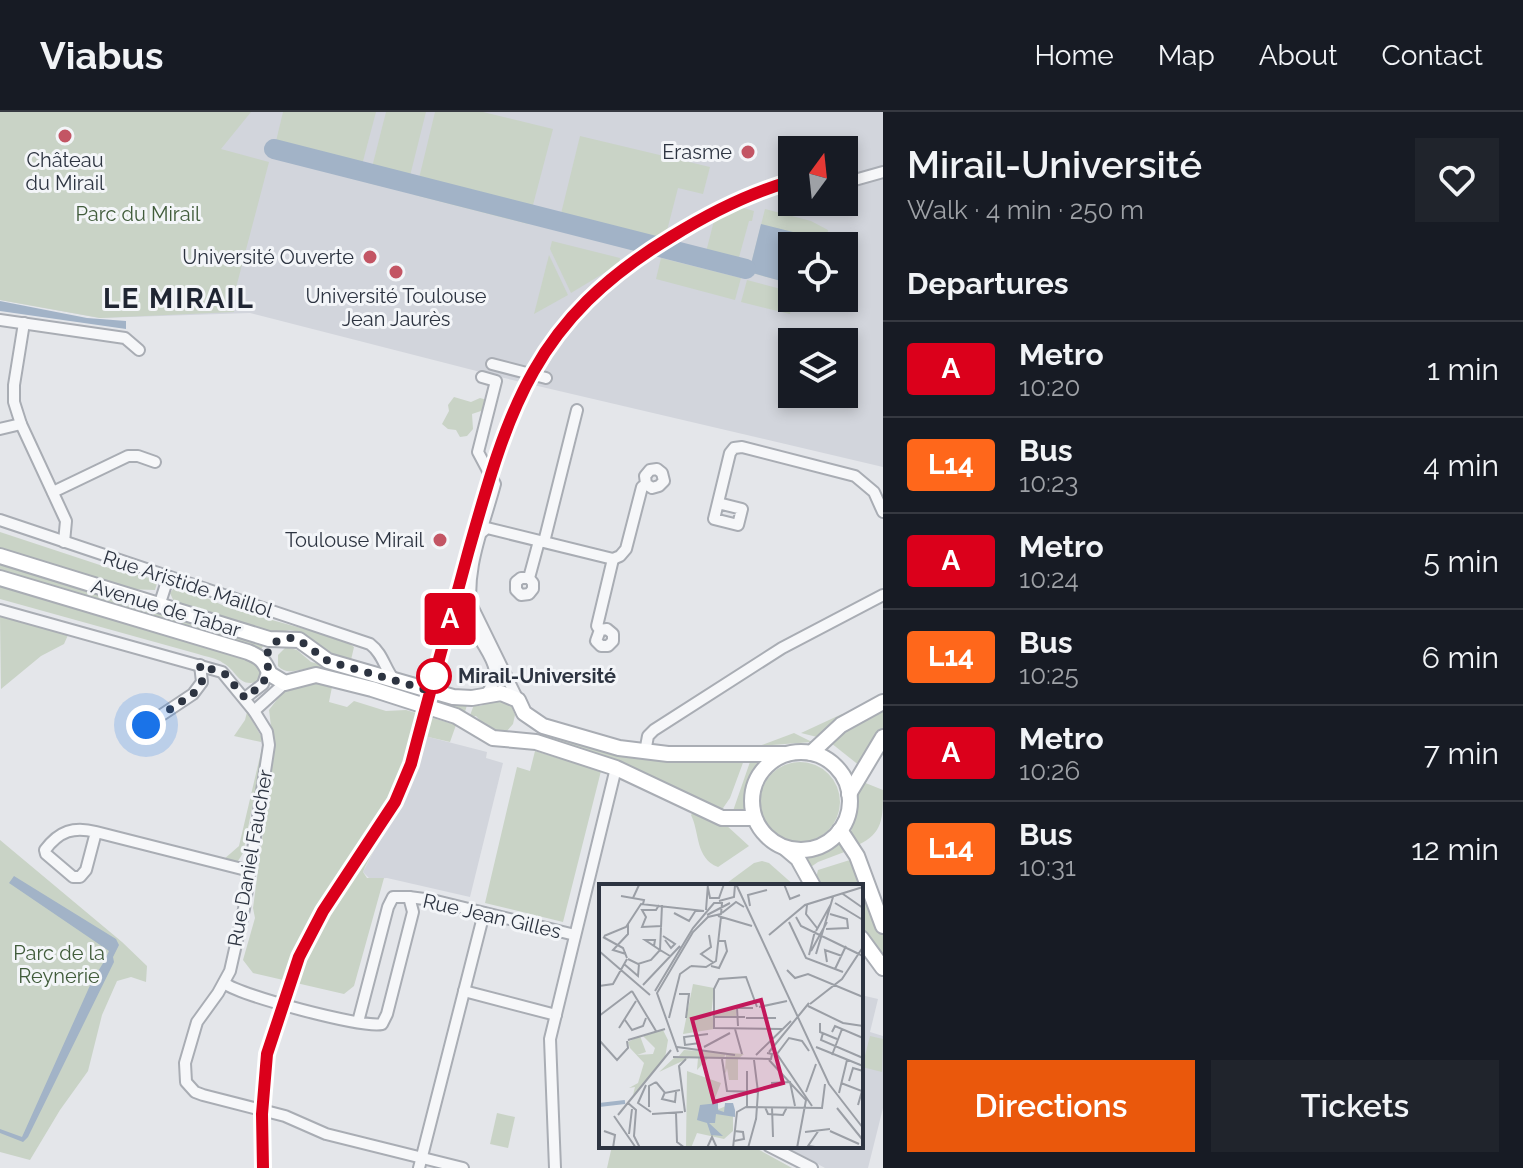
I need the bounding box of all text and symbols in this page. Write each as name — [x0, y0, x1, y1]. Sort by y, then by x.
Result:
text: Viabus — [40, 33, 164, 78]
text: Home — [1034, 39, 1114, 72]
text: Map — [1158, 39, 1215, 72]
text: About — [1259, 39, 1338, 72]
text: Contact — [1382, 39, 1483, 72]
marker: Château du Mirail — [56, 127, 74, 145]
north arrow — [778, 136, 858, 216]
map controls — [778, 136, 858, 408]
button: heart — [1415, 138, 1499, 222]
place label: Erasme — [662, 140, 732, 164]
text: Mirail-Université — [907, 142, 1202, 187]
marker: Erasme — [739, 143, 757, 161]
place label: Château du Mirail — [26, 148, 105, 195]
text: Walk · 4 min · 250 m — [907, 195, 1144, 225]
park label: Parc du Mirail — [75, 202, 201, 226]
button: locate — [778, 232, 858, 312]
place label: Université Ouverte — [182, 245, 354, 269]
marker: Université Ouverte — [361, 248, 379, 266]
marker: Université Toulouse Jean Jaurès — [387, 263, 405, 281]
text: Departures — [907, 266, 1069, 301]
district label: LE MIRAIL — [103, 282, 255, 315]
place label: Université Toulouse Jean Jaurès — [305, 284, 487, 331]
button: layers — [778, 328, 858, 408]
text: Metro — [1019, 337, 1104, 372]
text: A — [942, 352, 960, 385]
text: 1 min — [1427, 352, 1499, 387]
text: 10:20 — [1019, 372, 1080, 402]
text: Bus — [1019, 433, 1073, 468]
text: L14 — [928, 448, 974, 481]
text: 4 min — [1423, 448, 1499, 483]
text: 10:23 — [1019, 468, 1078, 498]
place label: Toulouse Mirail — [285, 528, 425, 552]
text: Metro — [1019, 529, 1104, 564]
marker: Toulouse Mirail — [431, 531, 449, 549]
text: A — [942, 544, 960, 577]
text: 5 min — [1423, 544, 1499, 579]
street label: Rue Aristide Maillol — [100, 545, 276, 623]
text: 10:24 — [1019, 564, 1079, 594]
street label: Avenue de Tabar — [88, 574, 244, 642]
line badge: A — [424, 593, 476, 645]
text: A — [441, 602, 459, 635]
text: Bus — [1019, 625, 1073, 660]
text: L14 — [928, 640, 974, 673]
text: 6 min — [1422, 640, 1499, 675]
marker: Mirail-Université — [417, 659, 451, 693]
text: 10:25 — [1019, 660, 1079, 690]
place label: Mirail-Université — [458, 664, 616, 688]
your location — [126, 705, 166, 745]
text: Metro — [1019, 721, 1104, 756]
text: A — [942, 736, 960, 769]
text: 7 min — [1424, 736, 1499, 771]
text: 10:26 — [1019, 756, 1080, 786]
street label: Rue Daniel Faucher — [223, 768, 277, 948]
text: Bus — [1019, 817, 1073, 852]
text: L14 — [928, 832, 974, 865]
text: 12 min — [1411, 832, 1499, 867]
text: 10:31 — [1019, 852, 1076, 882]
inset map — [599, 884, 863, 1148]
street label: Rue Jean Gilles — [421, 888, 563, 944]
park label: Parc de la Reynerie — [13, 941, 105, 988]
button: Directions — [907, 1060, 1195, 1152]
button: Tickets — [1211, 1060, 1499, 1152]

